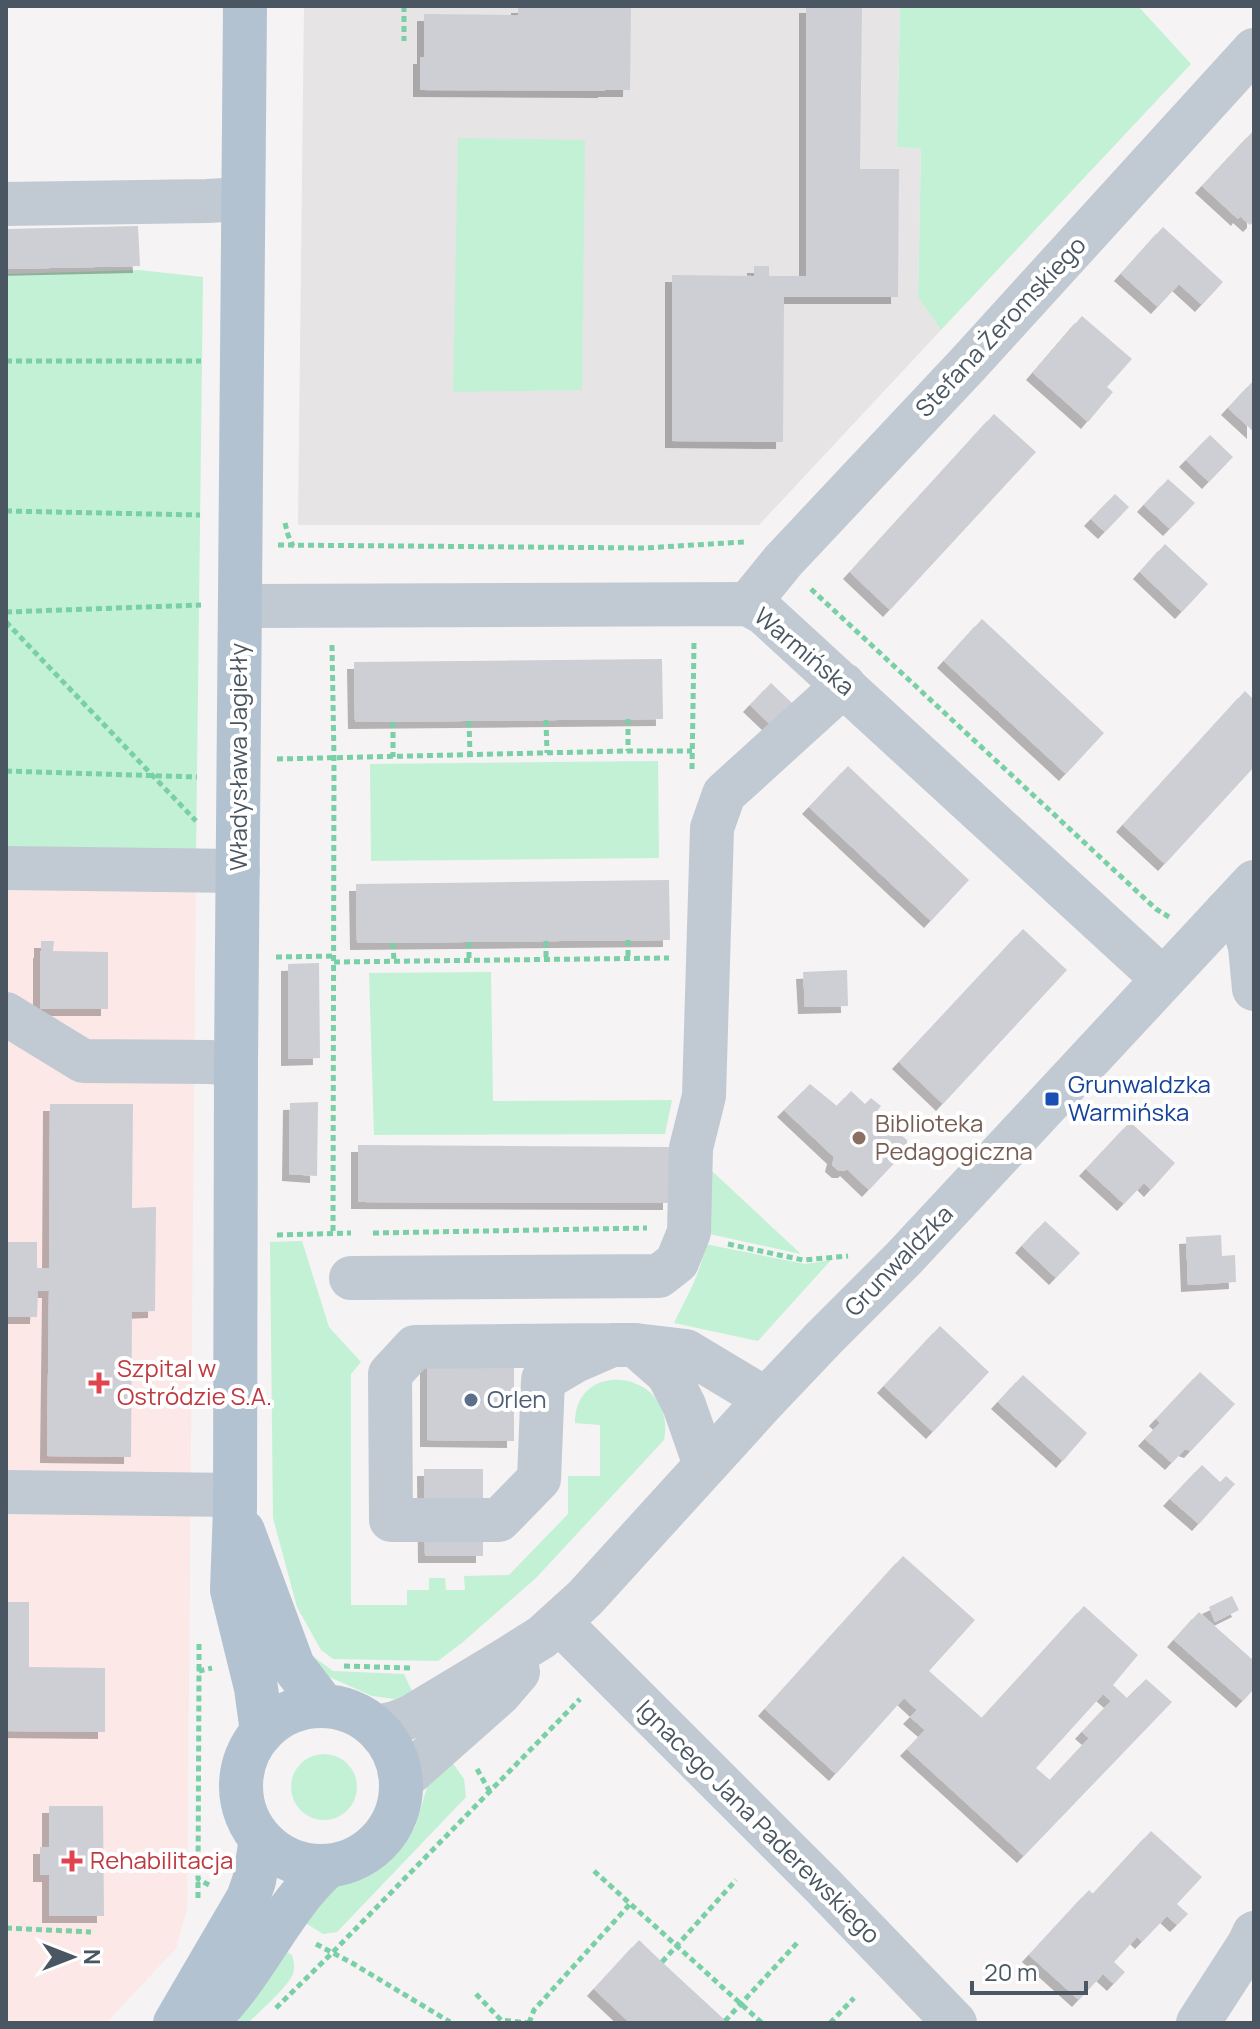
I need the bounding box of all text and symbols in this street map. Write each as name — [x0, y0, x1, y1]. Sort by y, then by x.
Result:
street label: Stefana Żeromskiego — [907, 228, 1092, 424]
street label: Warmińska — [748, 599, 862, 703]
street label: Władysława Jagiełły — [221, 643, 254, 871]
place label: Grunwaldzka Warmińska — [1068, 1067, 1211, 1128]
marker: Grunwaldzka Warmińska — [1043, 1090, 1061, 1108]
place label: Biblioteka Pedagogiczna — [875, 1106, 1033, 1167]
marker: Biblioteka Pedagogiczna — [850, 1129, 868, 1147]
street label: Grunwaldzka — [836, 1197, 959, 1323]
place label: Szpital w Ostródzie S.A. — [117, 1351, 272, 1412]
marker: Szpital w Ostródzie S.A. — [88, 1372, 110, 1394]
place label: Orlen — [487, 1382, 547, 1415]
marker: Orlen — [462, 1391, 480, 1409]
street label: Ignacego Jana Paderewskiego — [630, 1692, 888, 1950]
place label: Rehabilitacja — [90, 1843, 233, 1876]
marker: Rehabilitacja — [61, 1850, 83, 1872]
north arrow — [32, 1917, 112, 1997]
scale bar — [972, 1945, 1086, 1995]
text: N — [77, 1949, 107, 1965]
text: 20 m — [984, 1955, 1037, 1988]

